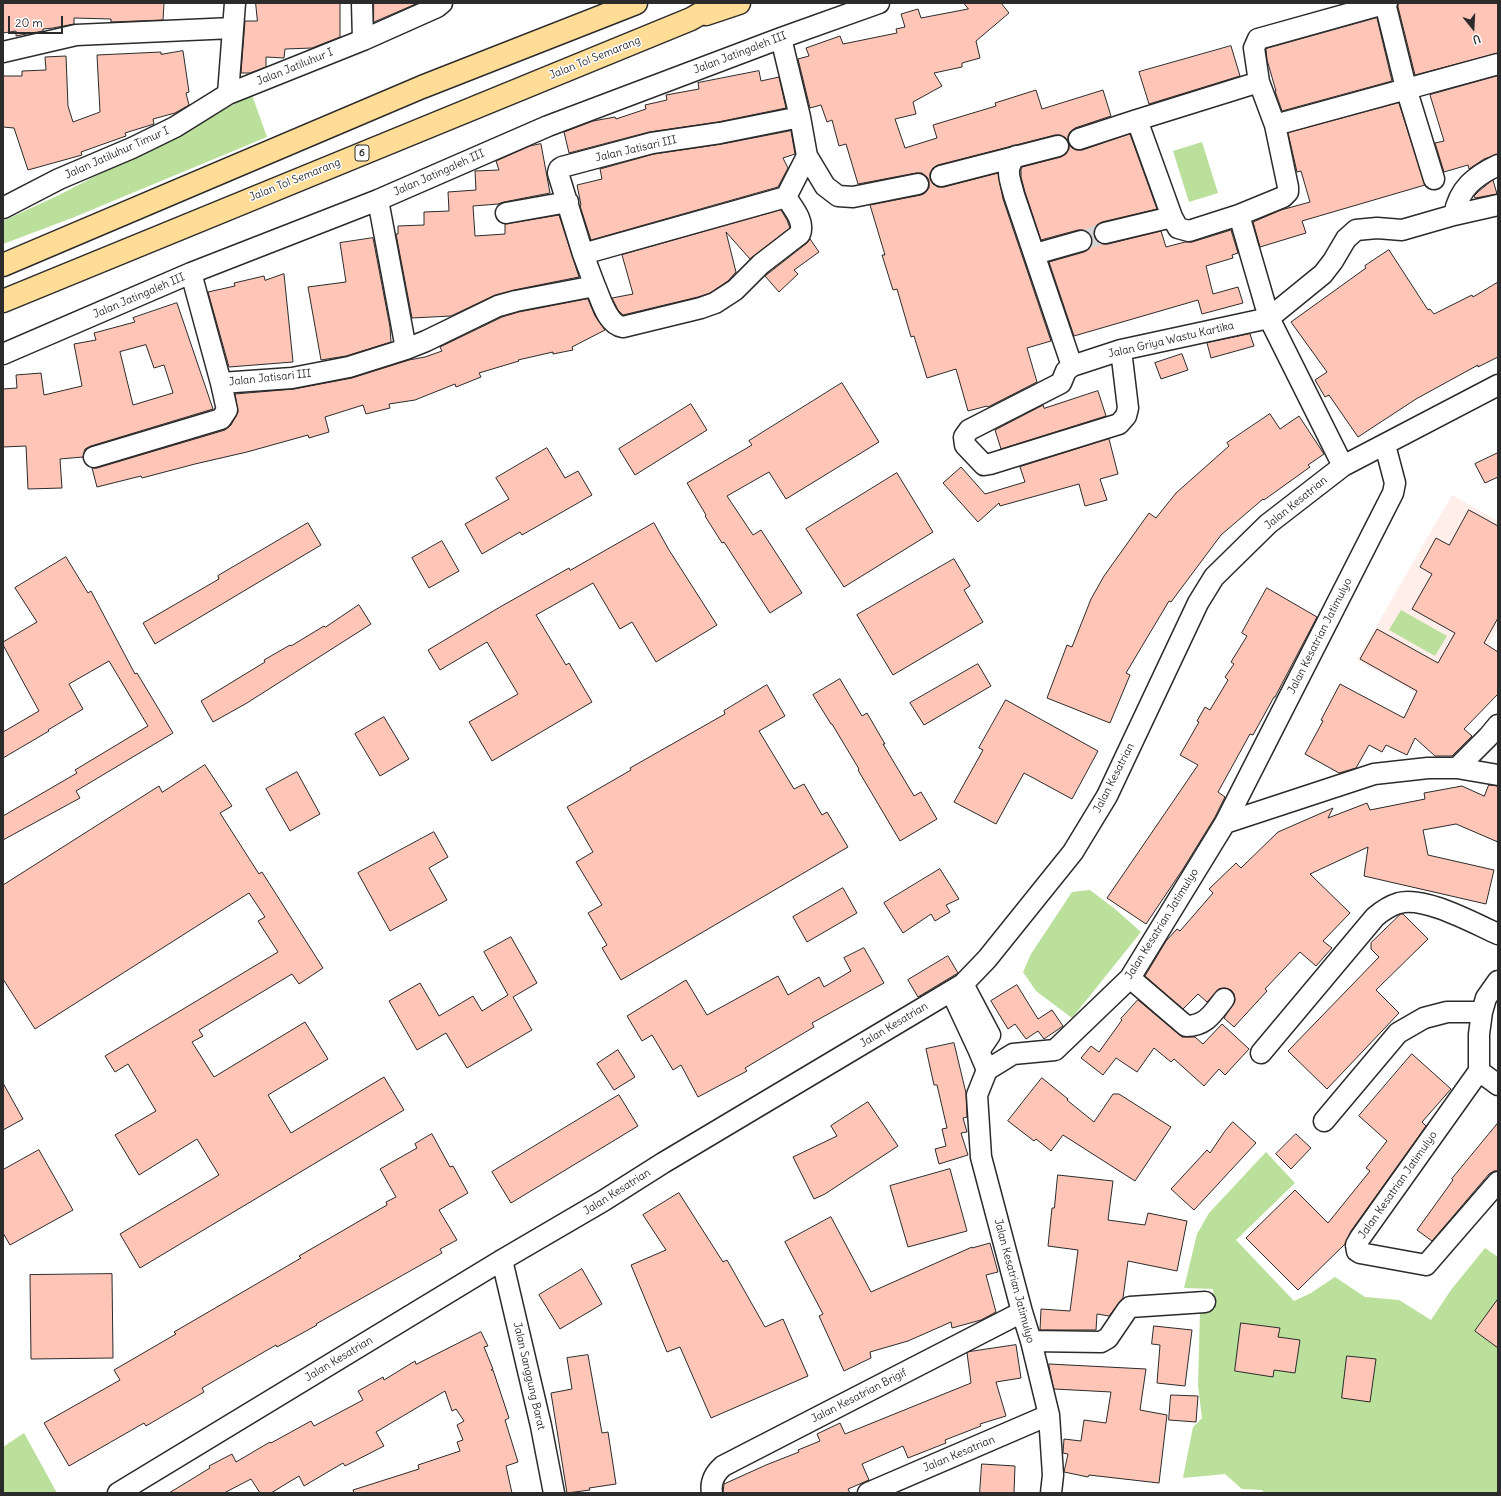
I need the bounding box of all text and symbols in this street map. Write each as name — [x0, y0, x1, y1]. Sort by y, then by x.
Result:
scale bar — [10, 8, 65, 34]
north arrow — [1453, 8, 1493, 48]
text: 20 m — [15, 15, 43, 30]
street label: Jalan Jatingaleh III — [692, 29, 788, 77]
text: U — [1471, 32, 1482, 47]
street label: Jalan Tol Semarang — [548, 34, 642, 82]
street label: Jalan Jatiluhur I — [255, 46, 335, 88]
street label: Jalan Jatiluhur Timur I — [63, 124, 171, 182]
street label: Jalan Jatisari III — [594, 133, 678, 165]
road number: 6 — [355, 145, 369, 161]
street label: Jalan Jatingaleh III — [391, 147, 487, 199]
street label: Jalan Tol Semarang — [248, 156, 342, 204]
street label: Jalan Jatingaleh III — [91, 271, 187, 321]
street label: Jalan Griya Wastu Kartika — [1107, 319, 1235, 361]
street label: Jalan Jatisari III — [228, 367, 312, 389]
street label: Jalan Kesatrian — [1262, 474, 1330, 532]
street label: Jalan Kesatrian Jatimulyo — [1285, 576, 1355, 696]
street label: Jalan Kesatrian — [1091, 741, 1137, 815]
street label: Jalan Kesatrian Jatimulyo — [1122, 866, 1202, 982]
street label: Jalan Kesatrian — [858, 1000, 930, 1050]
street label: Jalan Kesatrian Jatimulyo — [1356, 1129, 1440, 1241]
street label: Jalan Kesatrian — [581, 1166, 653, 1218]
street label: Jalan Kesatrian Jatimulyo — [991, 1217, 1037, 1345]
street label: Jalan Sanggung Barat — [510, 1321, 548, 1431]
street label: Jalan Kesatrian — [303, 1334, 375, 1384]
street label: Jalan Kesatrian Brigif — [809, 1366, 909, 1426]
street label: Jalan Kesatrian — [921, 1433, 997, 1475]

